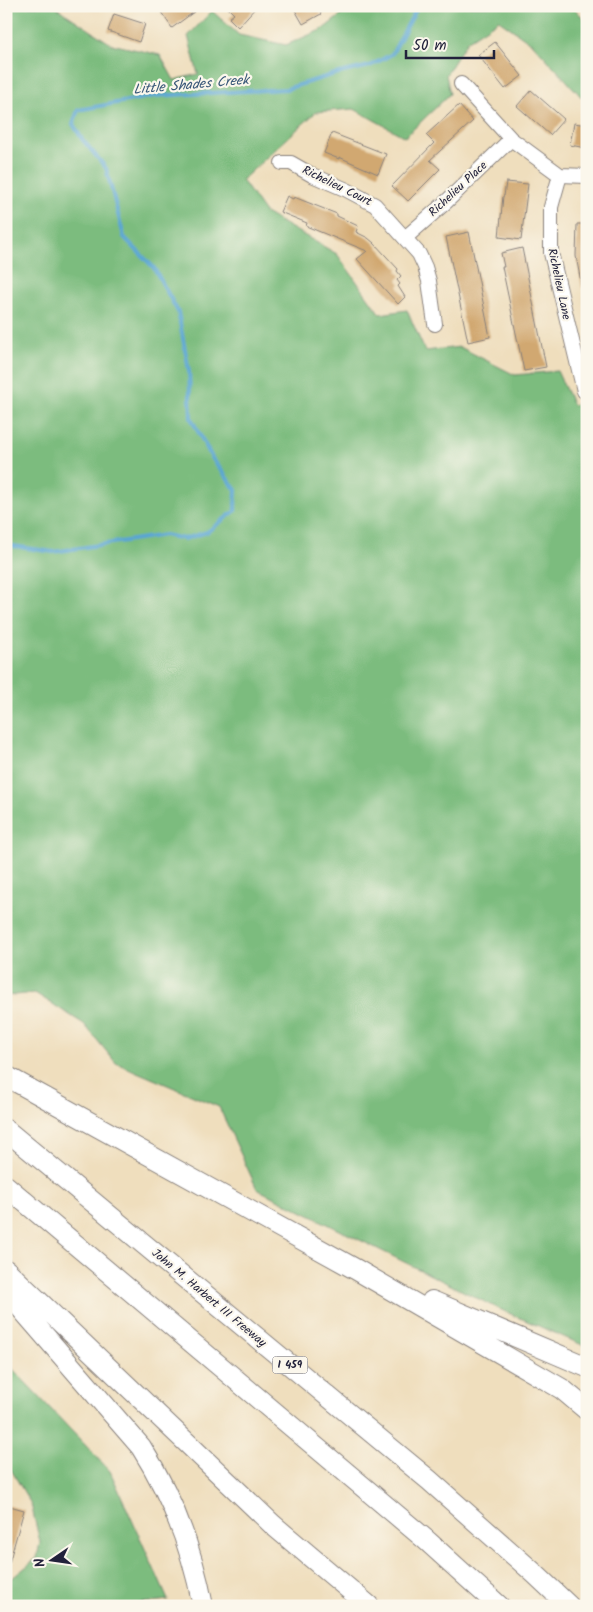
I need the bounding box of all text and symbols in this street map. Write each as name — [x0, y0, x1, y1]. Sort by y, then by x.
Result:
scale bar — [406, 28, 493, 60]
text: 50 m — [413, 34, 447, 58]
water label: Little Shades Creek — [132, 69, 252, 101]
street label: Richelieu Place — [424, 156, 492, 221]
street label: Richelieu Court — [299, 161, 376, 211]
street label: Richelieu Lane — [542, 246, 576, 322]
street label: John M. Harbert III Freeway — [147, 1244, 271, 1352]
road number: I 459 — [272, 1356, 308, 1374]
north arrow — [28, 1534, 78, 1584]
text: N — [29, 1556, 52, 1569]

